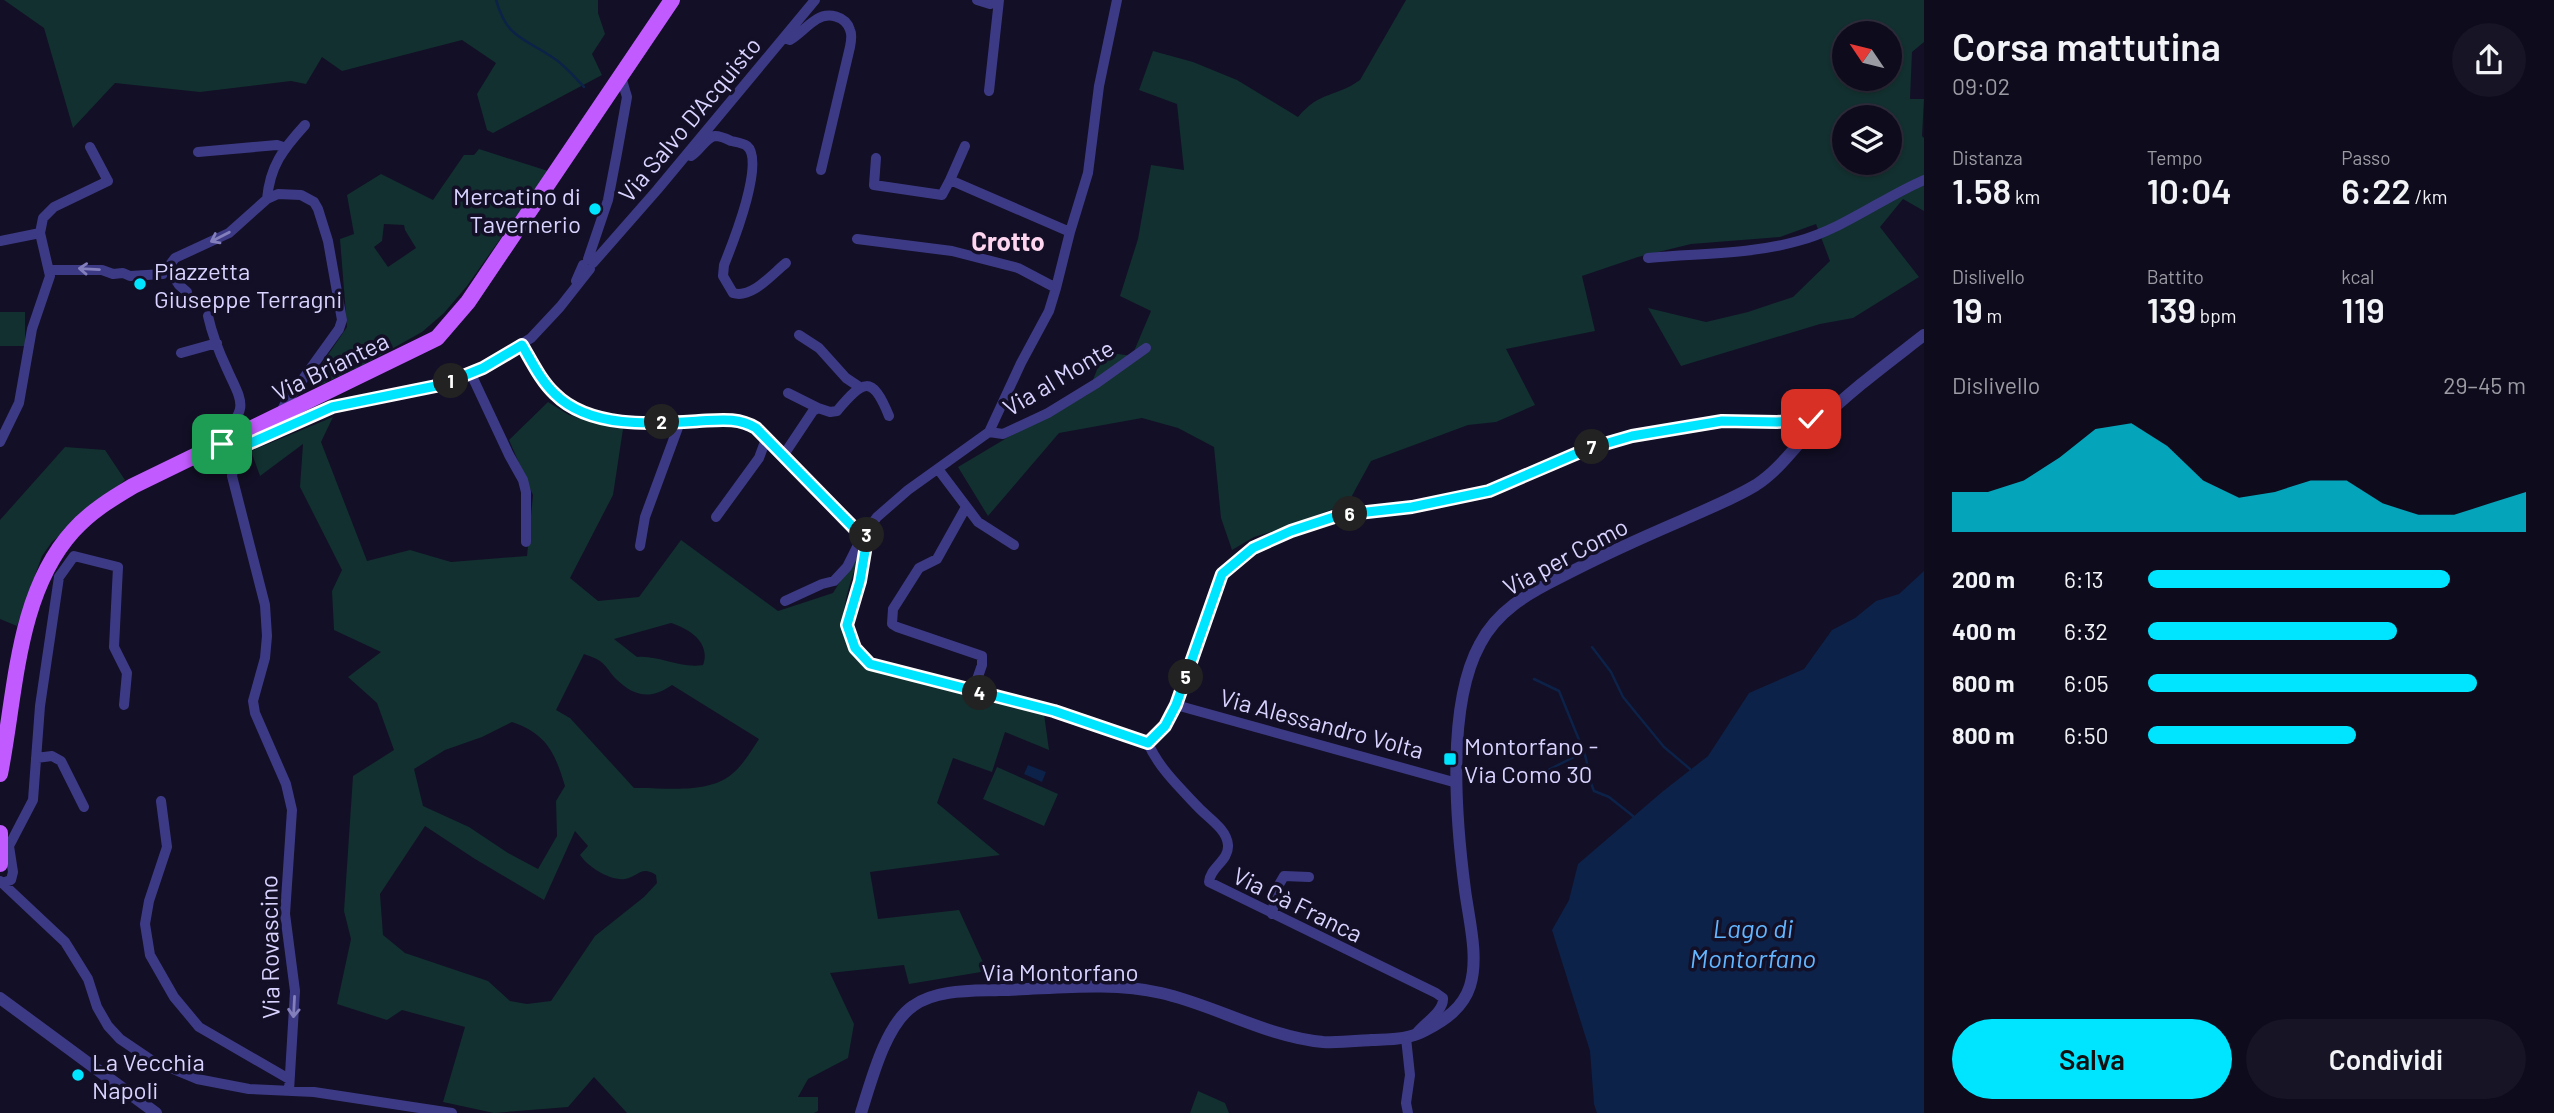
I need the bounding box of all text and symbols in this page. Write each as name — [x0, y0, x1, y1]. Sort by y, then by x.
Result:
north arrow — [1832, 21, 1902, 91]
map controls — [1832, 21, 1902, 175]
text: Corsa mattutina — [1952, 23, 2221, 69]
button: share — [2452, 23, 2526, 97]
street label: Via Salvo D'Acquisto — [612, 31, 766, 207]
text: 09:02 — [1952, 72, 2010, 100]
button: layers — [1832, 105, 1902, 175]
text: Distanza — [1952, 146, 2023, 169]
text: Tempo — [2147, 146, 2203, 169]
text: Passo — [2341, 146, 2391, 169]
text: 1.58 — [1952, 169, 2011, 211]
text: 10:04 — [2147, 169, 2232, 211]
text: 6:22 — [2341, 169, 2411, 211]
place label: Mercatino di Tavernerio — [453, 181, 581, 238]
text: km — [2011, 185, 2040, 208]
text: /km — [2411, 185, 2447, 208]
marker: Mercatino di Tavernerio — [587, 201, 603, 217]
district label: Crotto — [971, 225, 1045, 256]
one-way arrow — [210, 231, 231, 245]
place label: Piazzetta Giuseppe Terragni — [154, 256, 342, 313]
one-way arrow — [78, 263, 101, 276]
text: Dislivello — [1952, 265, 2025, 288]
text: Battito — [2147, 265, 2204, 288]
text: kcal — [2341, 265, 2374, 288]
marker: Piazzetta Giuseppe Terragni — [132, 276, 148, 292]
text: 19 — [1952, 288, 1983, 330]
text: 139 — [2147, 288, 2196, 330]
text: 119 — [2341, 288, 2385, 330]
text: m — [1983, 304, 2002, 327]
text: bpm — [2196, 304, 2236, 327]
street label: Via Briantea — [267, 325, 393, 407]
street label: Via al Monte — [997, 333, 1119, 421]
pin: 1 — [434, 364, 468, 398]
text: 1 — [447, 369, 454, 392]
text: Dislivello — [1952, 371, 2040, 399]
text: 29–45 m — [2443, 371, 2526, 399]
pin — [1781, 389, 1841, 449]
icon: check — [1792, 400, 1830, 438]
pin: 2 — [644, 404, 680, 440]
text: 2 — [656, 410, 667, 433]
pin — [192, 414, 252, 474]
icon: arrive — [203, 425, 241, 463]
pin: 7 — [1574, 430, 1610, 464]
text: 7 — [1587, 435, 1596, 458]
pin: 6 — [1332, 496, 1368, 532]
text: 6 — [1344, 502, 1355, 525]
street label: Via per Como — [1498, 511, 1632, 601]
pin: 3 — [850, 518, 884, 552]
text: 3 — [861, 523, 872, 546]
text: 200 m — [1952, 565, 2015, 593]
text: 6:13 — [2064, 565, 2104, 593]
text: 400 m — [1952, 617, 2016, 645]
text: 6:32 — [2064, 617, 2108, 645]
pin: 5 — [1168, 660, 1204, 694]
text: 5 — [1180, 665, 1191, 688]
text: 600 m — [1952, 669, 2014, 697]
text: 6:05 — [2064, 669, 2108, 697]
pin: 4 — [962, 676, 998, 710]
text: 4 — [974, 681, 985, 704]
street label: Via Alessandro Volta — [1217, 682, 1427, 764]
text: 800 m — [1952, 721, 2014, 749]
text: 6:50 — [2064, 721, 2108, 749]
place label: Montorfano - Via Como 30 — [1464, 731, 1598, 788]
marker: Montorfano - Via Como 30 — [1442, 751, 1458, 767]
street label: Via Cà Franca — [1228, 860, 1368, 948]
street label: Via Rovascino — [253, 875, 285, 1019]
water label: Lago di Montorfano — [1690, 912, 1816, 973]
street label: Via Montorfano — [981, 957, 1139, 986]
one-way arrow — [287, 995, 300, 1018]
button: Salva — [1952, 1019, 2232, 1099]
button: Condividi — [2246, 1019, 2526, 1099]
place label: La Vecchia Napoli — [92, 1047, 205, 1104]
marker: La Vecchia Napoli — [70, 1067, 86, 1083]

